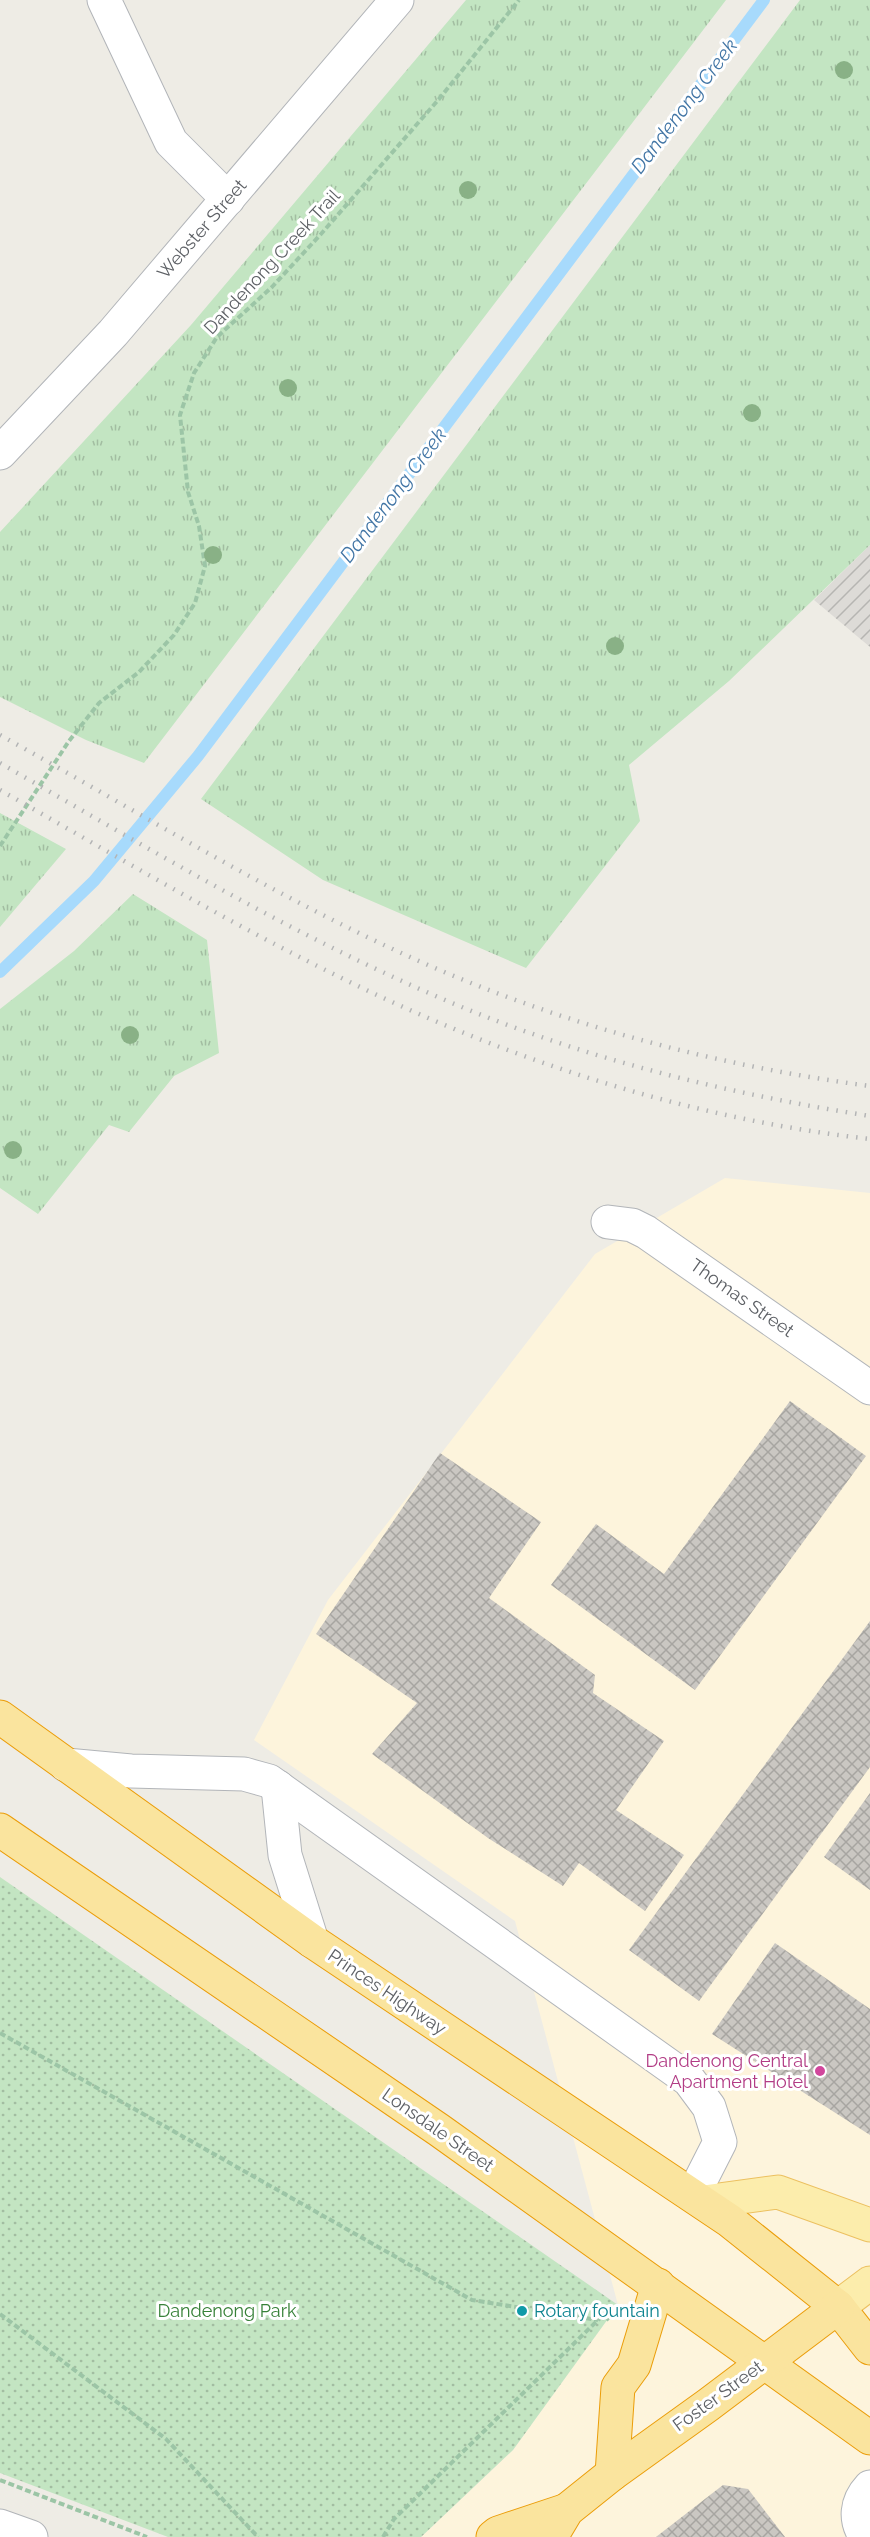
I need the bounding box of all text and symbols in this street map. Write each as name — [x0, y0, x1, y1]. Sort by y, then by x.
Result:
water label: Dandenong Creek — [626, 34, 743, 178]
street label: Webster Street — [153, 175, 250, 283]
street label: Dandenong Creek Trail — [199, 185, 344, 338]
water label: Dandenong Creek — [335, 423, 452, 567]
street label: Thomas Street — [686, 1254, 798, 1341]
street label: Princes Highway — [324, 1944, 450, 2039]
place label: Dandenong Central Apartment Hotel — [645, 2050, 808, 2092]
marker: Dandenong Central Apartment Hotel — [813, 2064, 827, 2078]
street label: Lonsdale Street — [379, 2083, 498, 2176]
park label: Dandenong Park — [157, 2300, 297, 2321]
place label: Rotary fountain — [534, 2300, 660, 2321]
marker: Rotary fountain — [515, 2304, 529, 2318]
street label: Foster Street — [669, 2356, 767, 2435]

